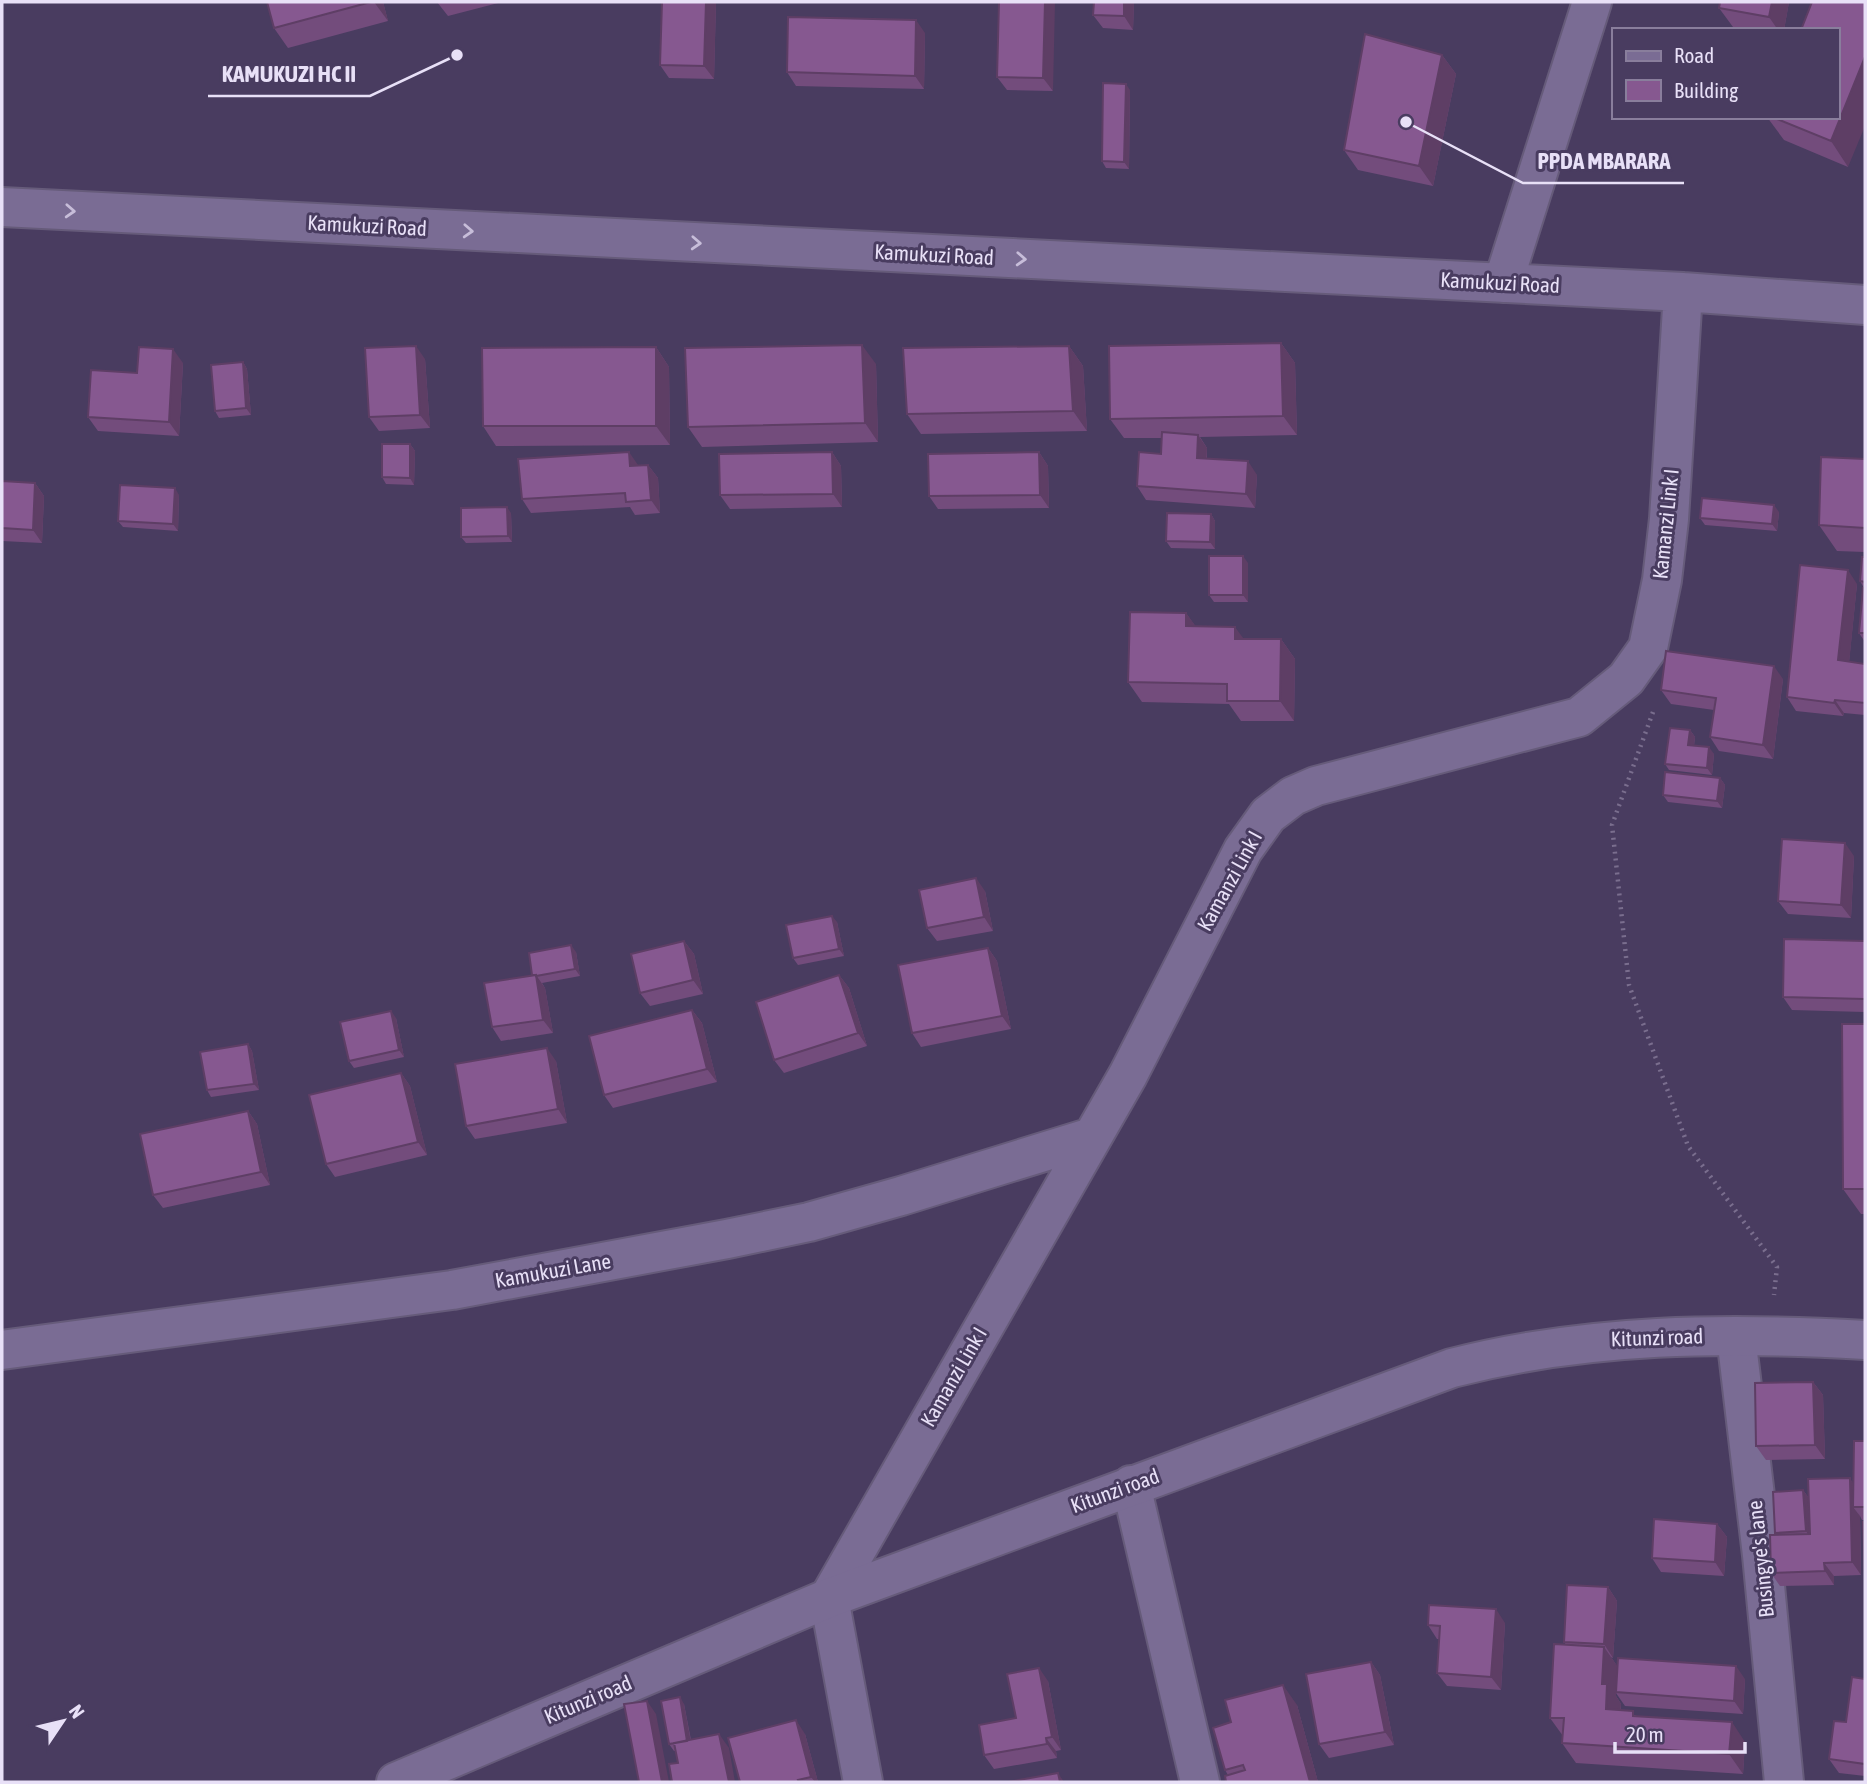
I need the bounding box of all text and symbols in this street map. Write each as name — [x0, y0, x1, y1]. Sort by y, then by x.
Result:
legend — [1612, 28, 1839, 119]
text: Road — [1674, 43, 1714, 67]
callout: KAMUKUZI HC II — [208, 52, 370, 96]
text: KAMUKUZI HC II — [222, 61, 356, 87]
text: Building — [1674, 78, 1738, 102]
callout: PPDA MBARARA — [1523, 139, 1684, 183]
text: PPDA MBARARA — [1538, 148, 1671, 174]
one-way arrow — [65, 203, 76, 218]
street label: Kamukuzi Road — [307, 210, 427, 240]
one-way arrow — [463, 224, 474, 239]
one-way arrow — [690, 235, 701, 250]
street label: Kamukuzi Road — [874, 239, 994, 269]
one-way arrow — [1015, 251, 1026, 266]
street label: Kamukuzi Road — [1440, 267, 1560, 297]
street label: Kamanzi Link I — [1647, 468, 1683, 580]
street label: Kamanzi Link I — [1192, 826, 1266, 935]
street label: Kamukuzi Lane — [493, 1248, 613, 1292]
street label: Kamanzi Link I — [915, 1323, 991, 1430]
street label: Kitunzi road — [1610, 1323, 1704, 1351]
street label: Kitunzi road — [1067, 1463, 1162, 1517]
street label: Busingye's lane — [1742, 1499, 1778, 1619]
street label: Kitunzi road — [540, 1670, 635, 1728]
north arrow — [28, 1686, 98, 1756]
text: N — [65, 1700, 89, 1722]
scale bar — [1615, 1710, 1744, 1754]
text: 20 m — [1626, 1722, 1664, 1746]

